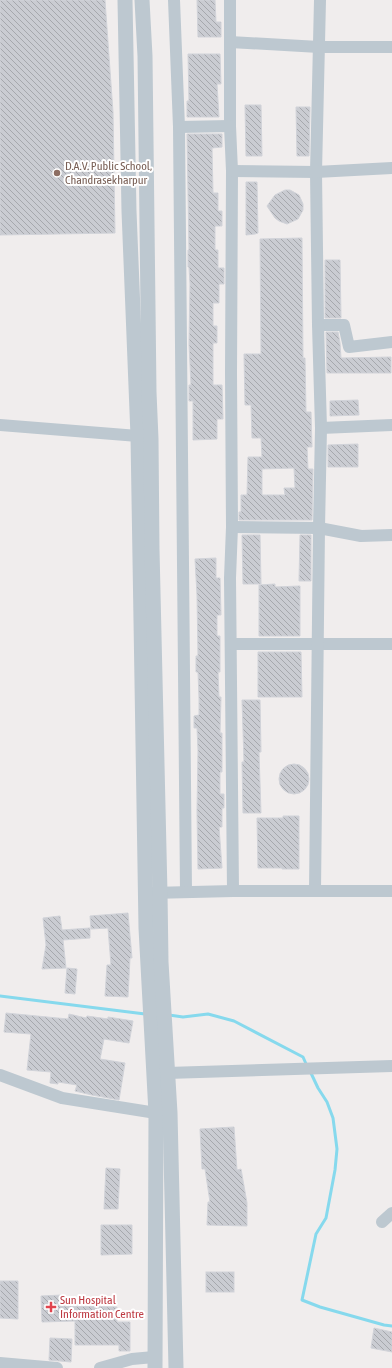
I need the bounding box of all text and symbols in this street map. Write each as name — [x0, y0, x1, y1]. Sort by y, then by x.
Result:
place label: D.A.V. Public School, Chandrasekharpur — [65, 159, 152, 187]
marker: D.A.V. Public School, Chandrasekharpur — [52, 168, 62, 178]
place label: Sun Hospital Information Centre — [60, 1293, 144, 1321]
marker: Sun Hospital Information Centre — [45, 1301, 57, 1313]

